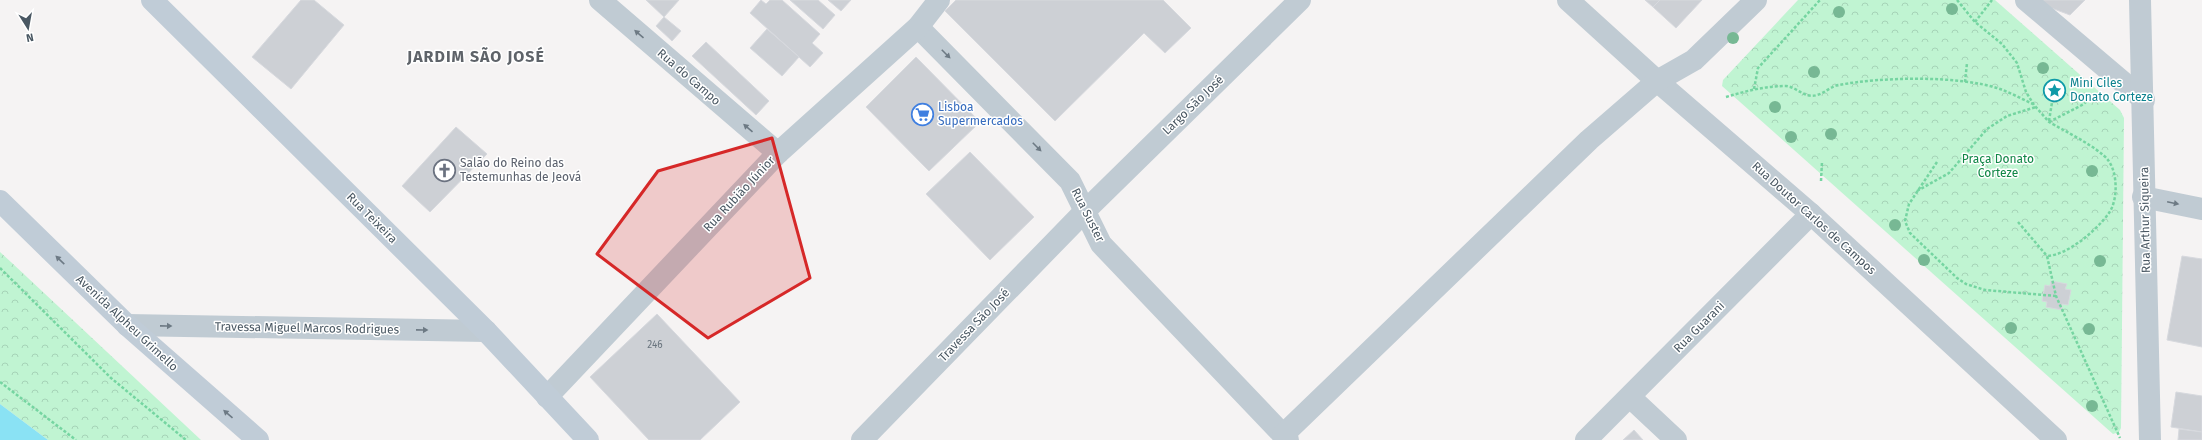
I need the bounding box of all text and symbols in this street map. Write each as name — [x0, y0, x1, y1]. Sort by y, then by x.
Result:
north arrow — [8, 8, 48, 48]
one-way arrow — [634, 29, 645, 38]
text: N — [25, 30, 35, 44]
district label: JARDIM SÃO JOSÉ — [406, 46, 545, 66]
street label: Rua do Campo — [655, 46, 723, 108]
one-way arrow — [941, 49, 951, 59]
street label: Largo São José — [1160, 72, 1226, 138]
place label: Mini Ciles Donato Corteze — [2070, 76, 2153, 104]
place icon: Mini Ciles Donato Corteze — [2041, 77, 2067, 103]
place label: Lisboa Supermercados — [938, 100, 1023, 128]
supermarket icon: Lisboa Supermercados — [910, 101, 936, 127]
one-way arrow — [743, 123, 754, 132]
one-way arrow — [1032, 142, 1042, 152]
park label: Praça Donato Corteze — [1962, 152, 2034, 180]
street label: Rua Rubião Júnior — [700, 153, 778, 235]
place label: Salão do Reino das Testemunhas de Jeová — [460, 156, 581, 184]
church icon: Salão do Reino das Testemunhas de Jeová — [431, 157, 457, 183]
street label: Rua Doutor Carlos de Campos — [1749, 159, 1879, 278]
street label: Rua Arthur Siqueira — [2137, 167, 2153, 273]
street label: Rua Suster — [1069, 186, 1108, 245]
street label: Rua Teixeira — [344, 190, 400, 246]
one-way arrow — [2167, 200, 2179, 206]
one-way arrow — [55, 255, 65, 265]
street label: Avenida Alpheu Grimello — [73, 272, 181, 374]
street label: Travessa São José — [936, 286, 1012, 364]
street label: Rua Guarani — [1671, 299, 1727, 355]
street label: Travessa Miguel Marcos Rodrigues — [215, 319, 400, 337]
one-way arrow — [160, 323, 173, 329]
one-way arrow — [416, 327, 429, 333]
house number: 246 — [647, 339, 663, 351]
one-way arrow — [223, 410, 233, 419]

